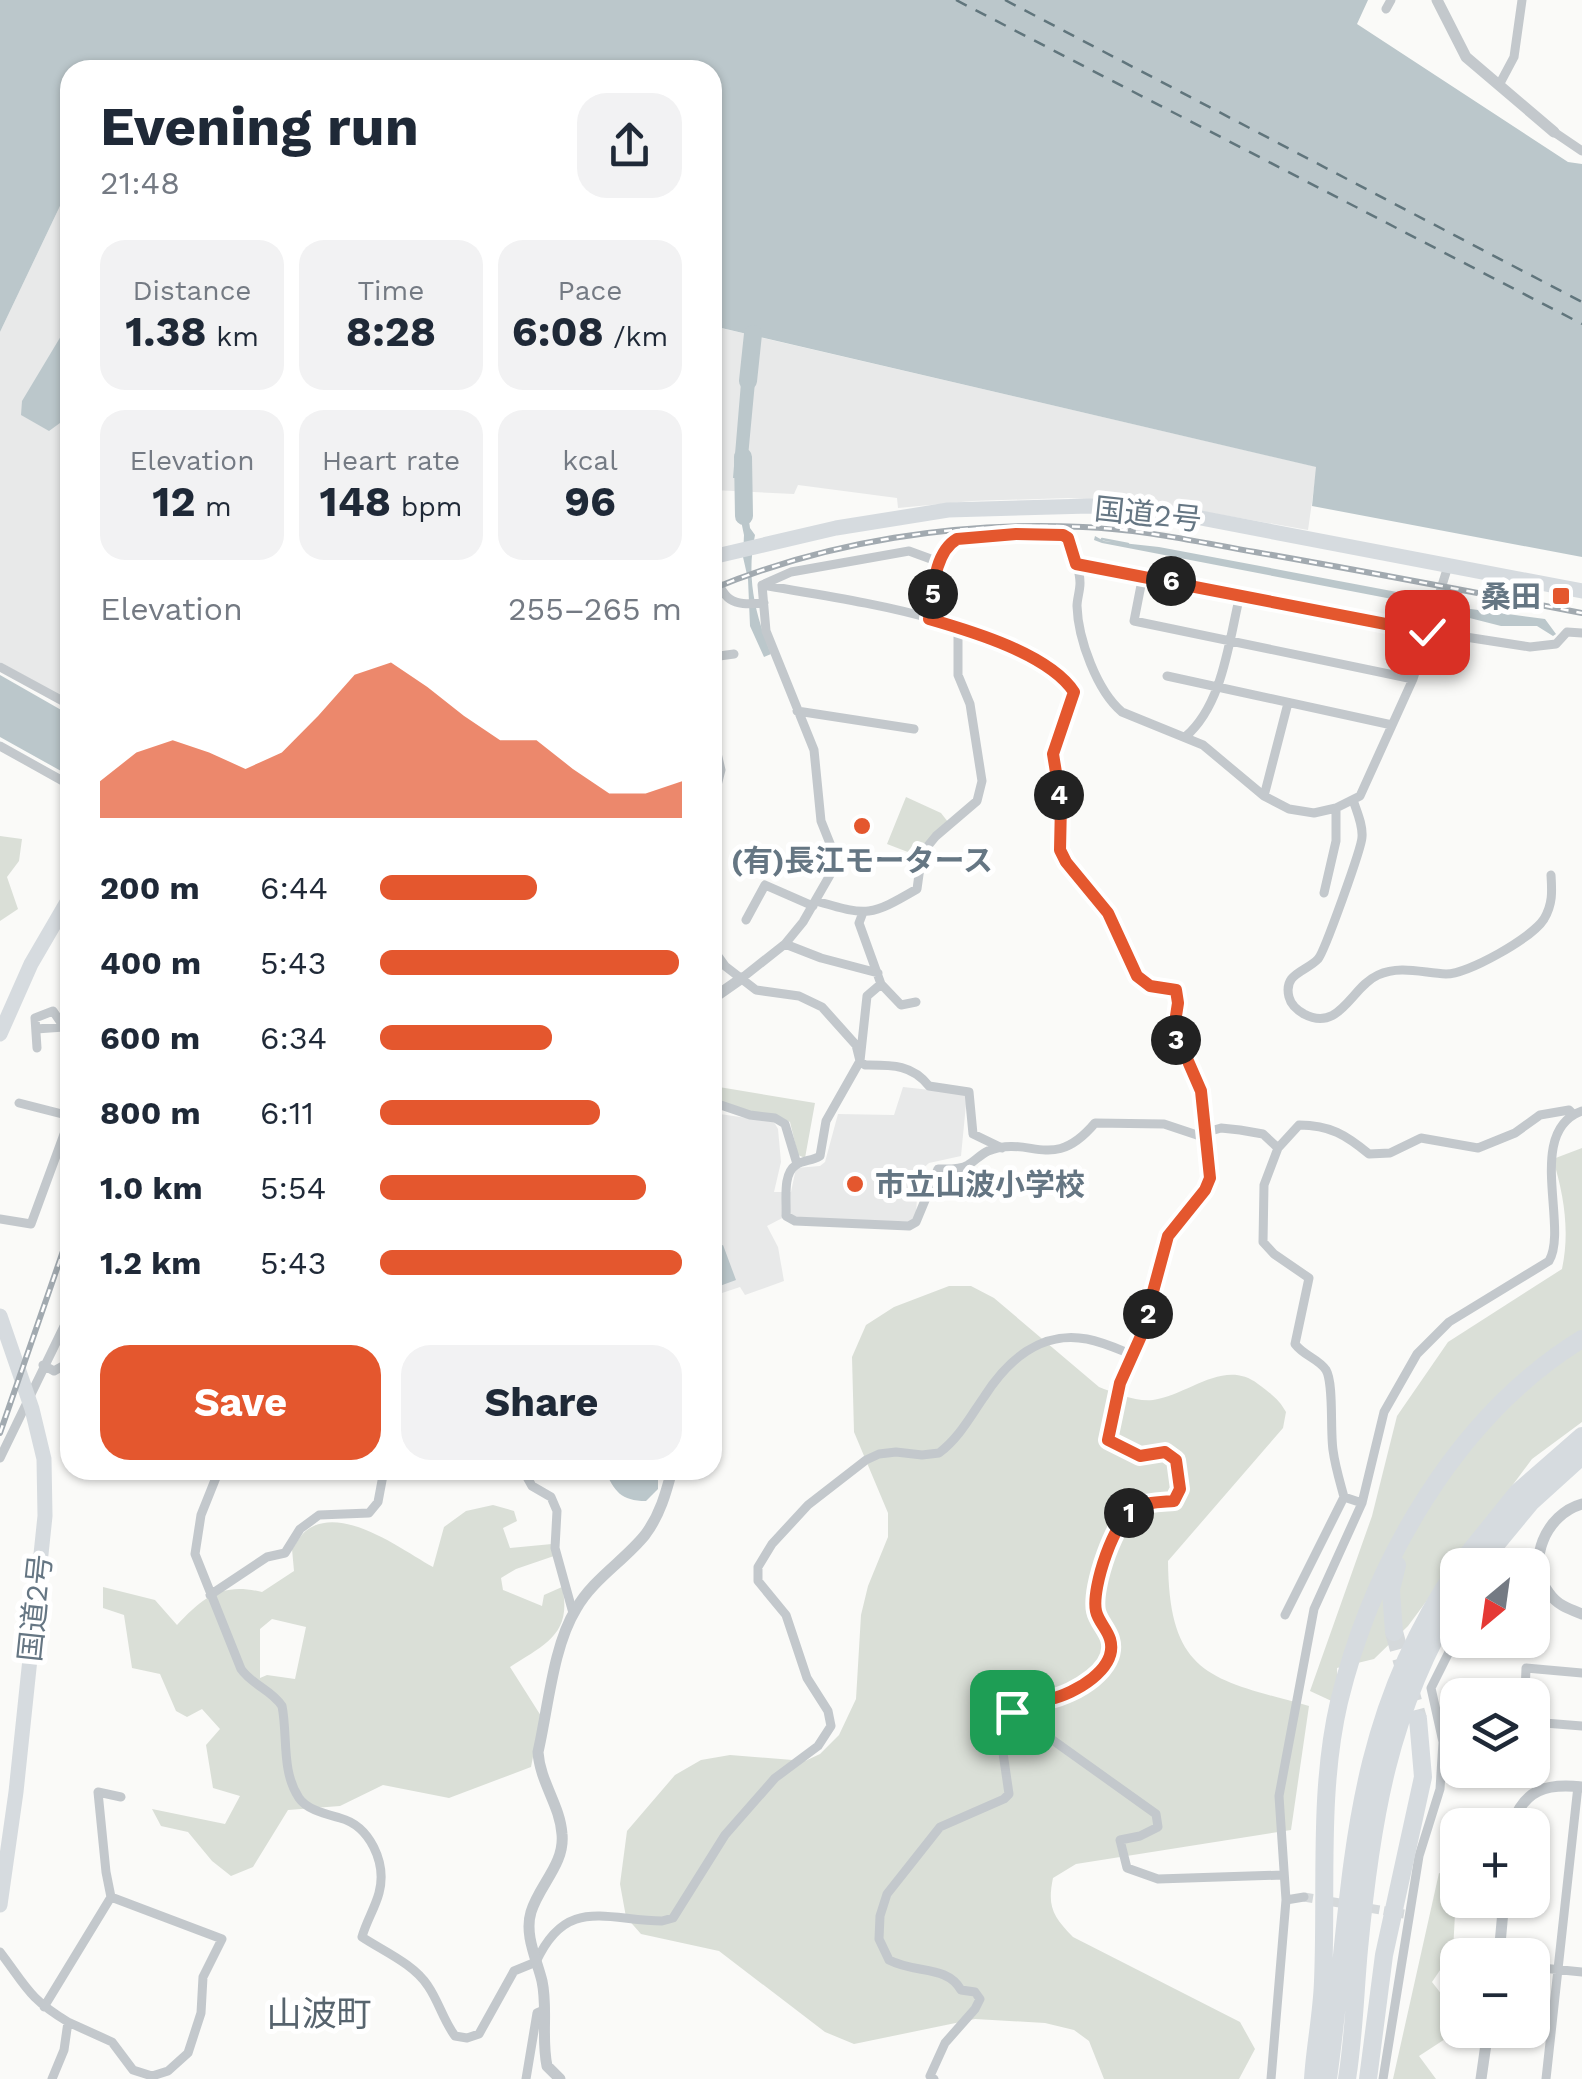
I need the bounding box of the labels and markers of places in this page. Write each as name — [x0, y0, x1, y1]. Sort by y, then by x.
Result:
pin: 6 — [1146, 556, 1196, 606]
pin: 5 — [908, 569, 958, 619]
place label: 桑田 — [1481, 579, 1541, 614]
marker: 桑田 — [1550, 585, 1572, 607]
pin — [1385, 590, 1470, 675]
pin: 4 — [1034, 770, 1084, 820]
marker: (有)長江モータース — [851, 815, 873, 837]
place label: (有)長江モータース — [731, 843, 993, 878]
pin: 3 — [1151, 1015, 1201, 1065]
place label: 市立山波小学校 — [875, 1167, 1085, 1202]
marker: 市立山波小学校 — [844, 1173, 866, 1195]
pin: 2 — [1123, 1289, 1173, 1339]
pin: 1 — [1104, 1488, 1154, 1538]
pin — [970, 1670, 1055, 1755]

